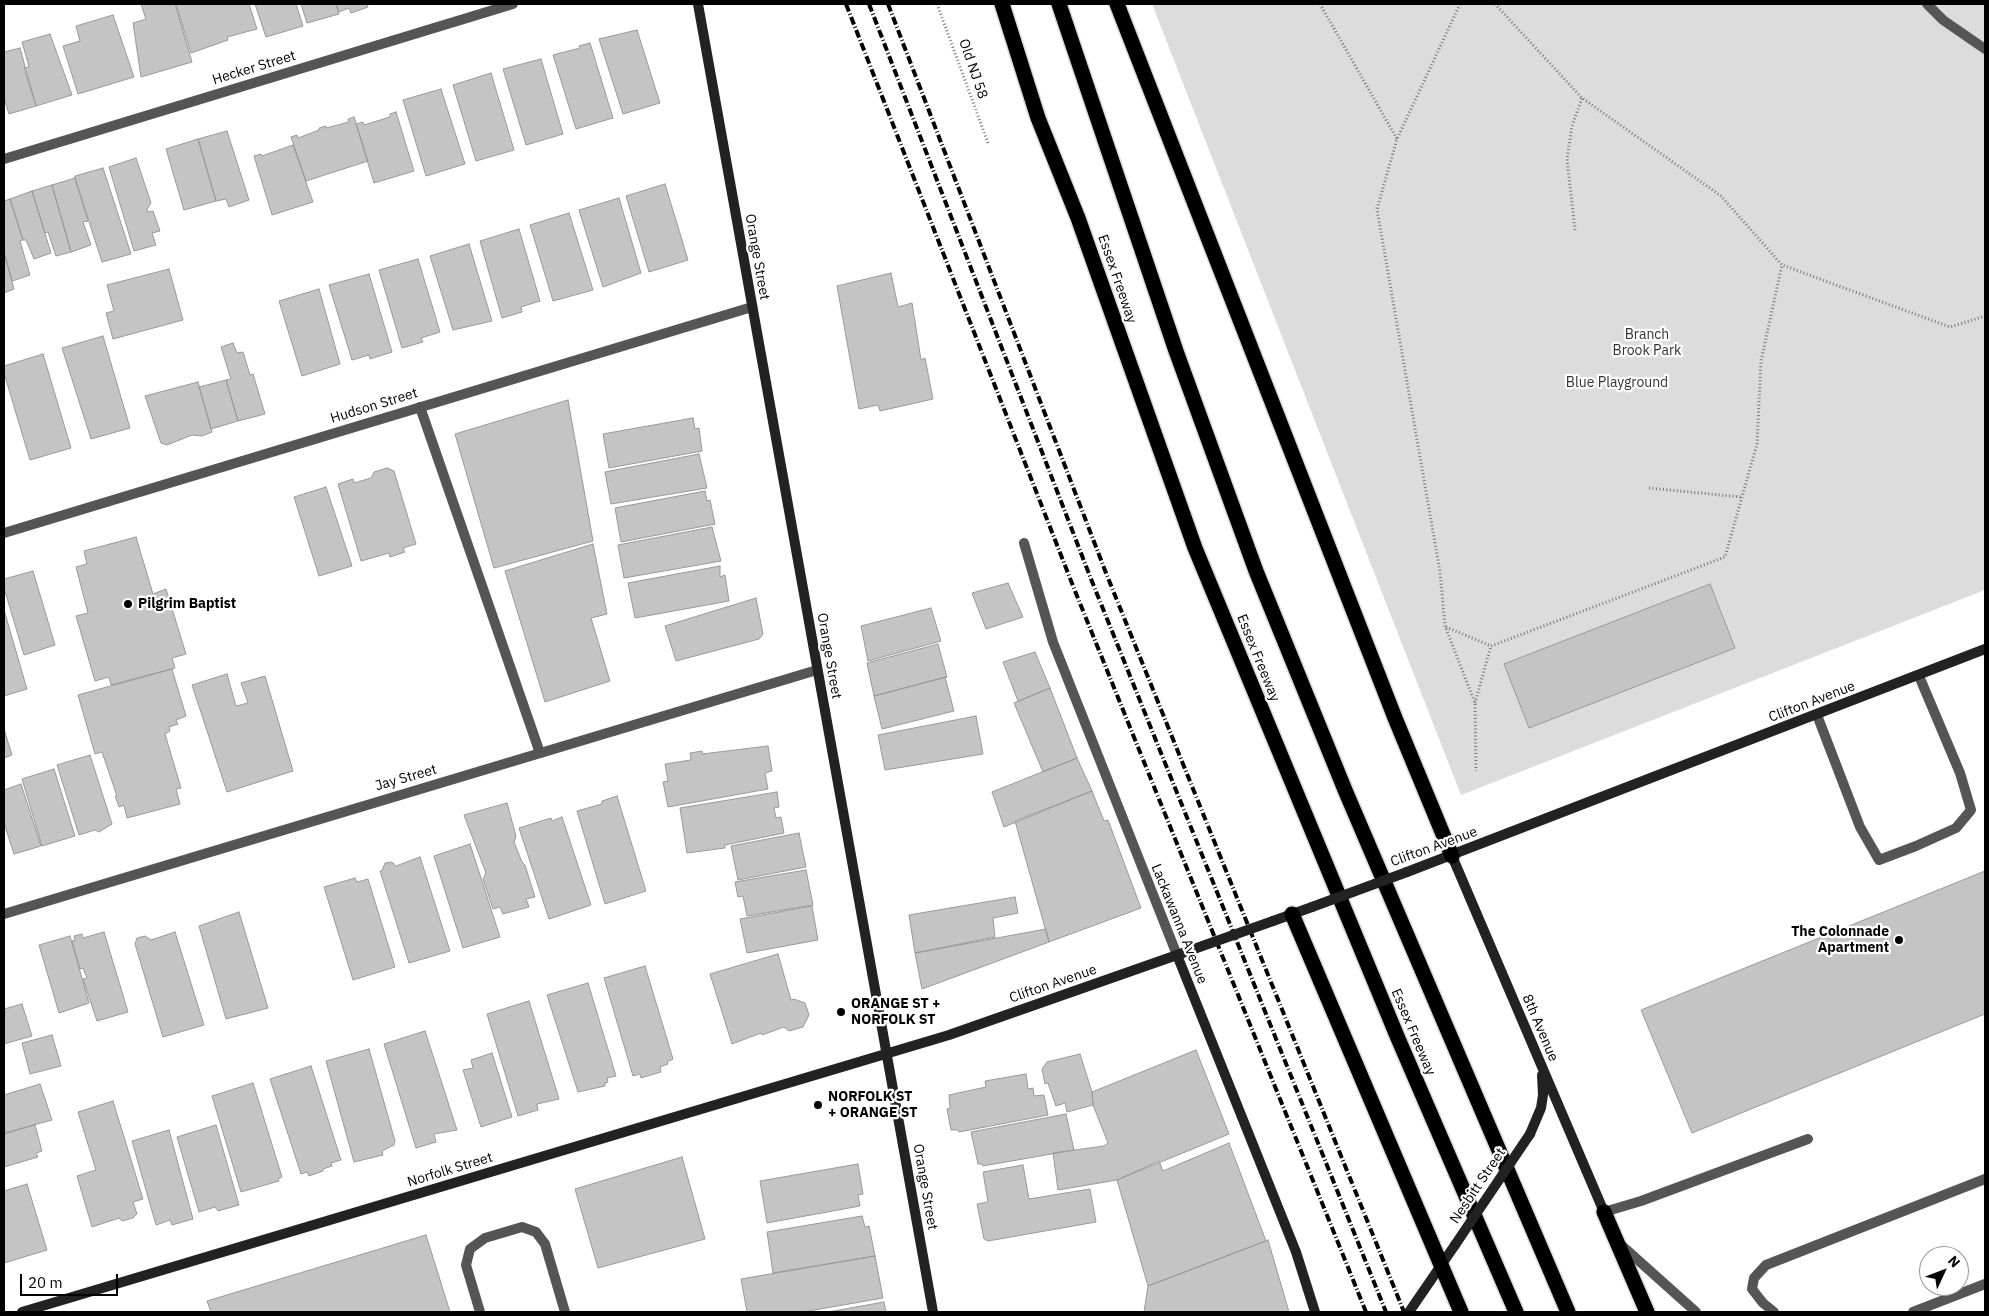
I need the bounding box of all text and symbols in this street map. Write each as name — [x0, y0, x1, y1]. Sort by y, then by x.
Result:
street label: Old NJ 58 — [955, 37, 991, 101]
street label: Hecker Street — [210, 47, 298, 89]
street label: Orange Street — [741, 213, 773, 301]
street label: Essex Freeway — [1094, 233, 1140, 325]
park label: Branch Brook Park — [1613, 327, 1681, 360]
park label: Blue Playground — [1566, 375, 1668, 391]
street label: Hudson Street — [328, 385, 420, 427]
place label: Pilgrim Baptist — [138, 596, 236, 612]
marker: Pilgrim Baptist — [122, 598, 134, 610]
street label: Orange Street — [813, 612, 845, 700]
street label: Essex Freeway — [1233, 612, 1283, 704]
street label: Clifton Avenue — [1766, 678, 1858, 726]
street label: Jay Street — [373, 761, 439, 795]
street label: Clifton Avenue — [1388, 824, 1480, 870]
street label: Lackawanna Avenue — [1147, 862, 1211, 986]
place label: The Colonnade Apartment — [1791, 924, 1889, 956]
marker: The Colonnade Apartment — [1893, 934, 1905, 946]
street label: Clifton Avenue — [1007, 961, 1099, 1007]
street label: Essex Freeway — [1387, 986, 1439, 1078]
street label: 8th Avenue — [1518, 992, 1562, 1064]
place label: ORANGE ST + NORFOLK ST — [851, 996, 940, 1028]
marker: ORANGE ST + NORFOLK ST — [835, 1006, 847, 1018]
place label: NORFOLK ST + ORANGE ST — [828, 1089, 917, 1122]
marker: NORFOLK ST + ORANGE ST — [812, 1099, 824, 1111]
street label: Orange Street — [909, 1143, 941, 1231]
street label: Nesbitt Street — [1447, 1145, 1509, 1227]
street label: Norfolk Street — [405, 1149, 495, 1191]
north arrow — [1919, 1246, 1969, 1296]
text: N — [1944, 1252, 1964, 1271]
scale bar — [22, 1264, 120, 1296]
text: 20 m — [28, 1273, 63, 1292]

